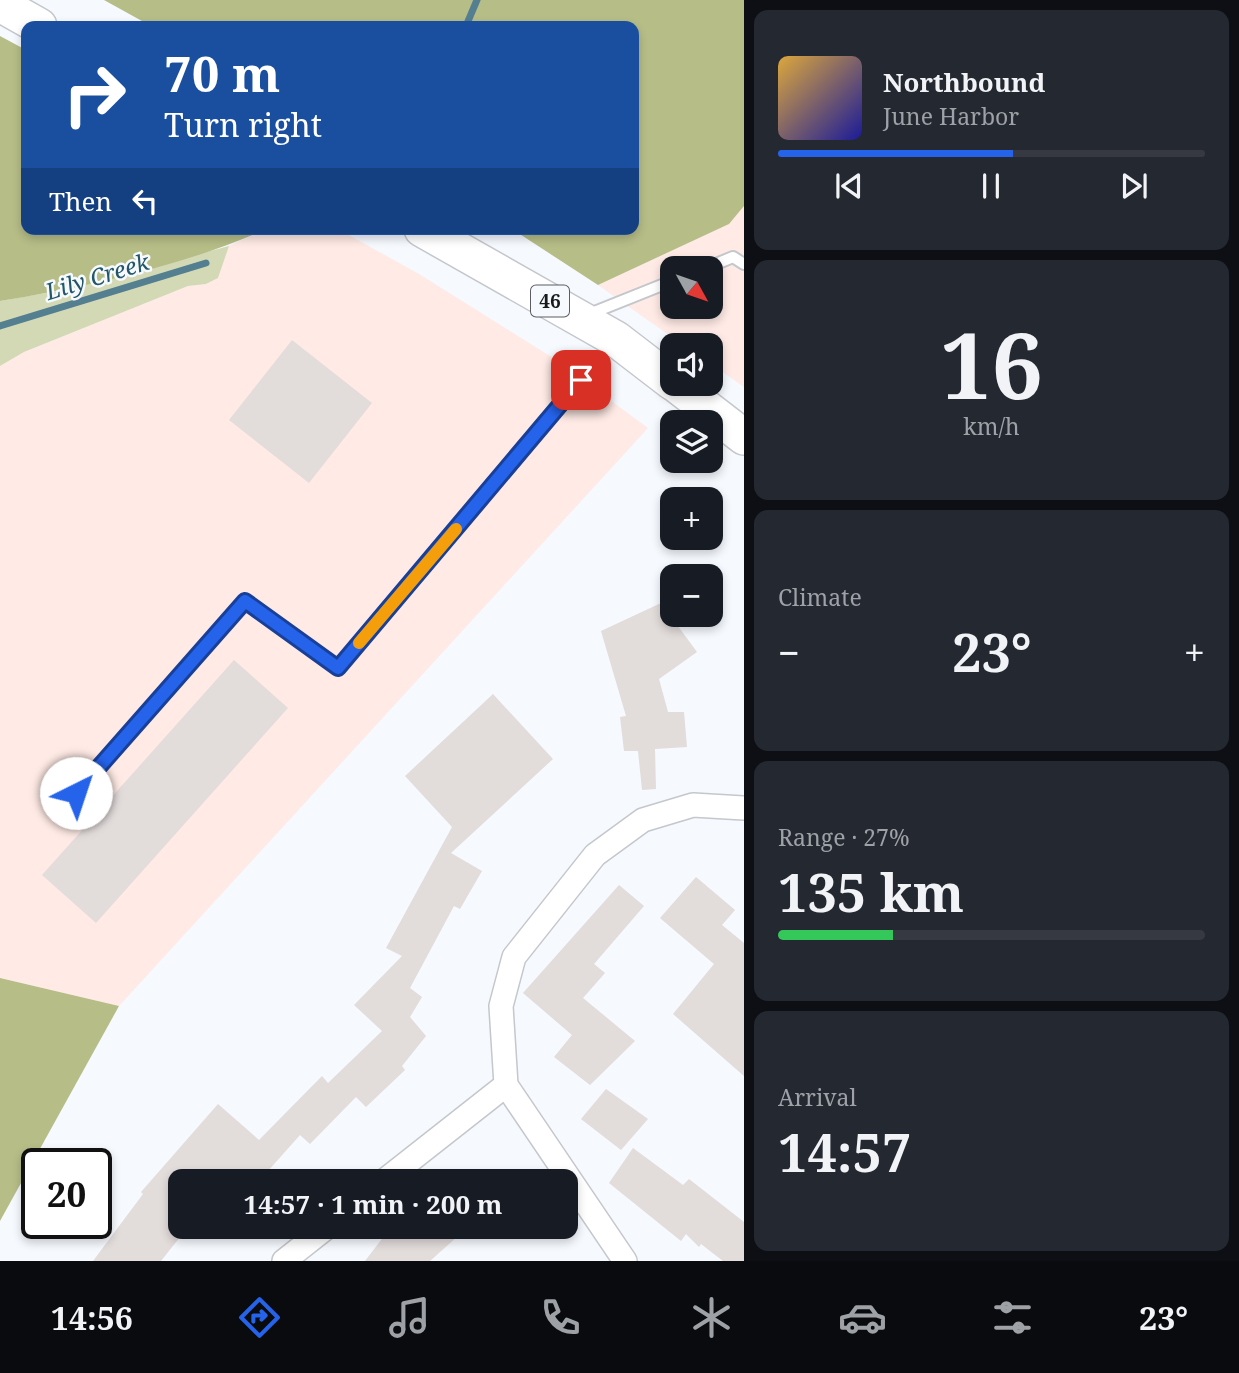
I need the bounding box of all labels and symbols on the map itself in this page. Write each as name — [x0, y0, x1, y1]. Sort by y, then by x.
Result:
water label: Lily Creek — [40, 245, 154, 307]
north arrow — [660, 256, 723, 318]
road number: 46 — [531, 286, 569, 316]
pin — [551, 350, 611, 410]
position arrow — [39, 756, 113, 830]
speed limit sign: 20 — [21, 1148, 112, 1239]

